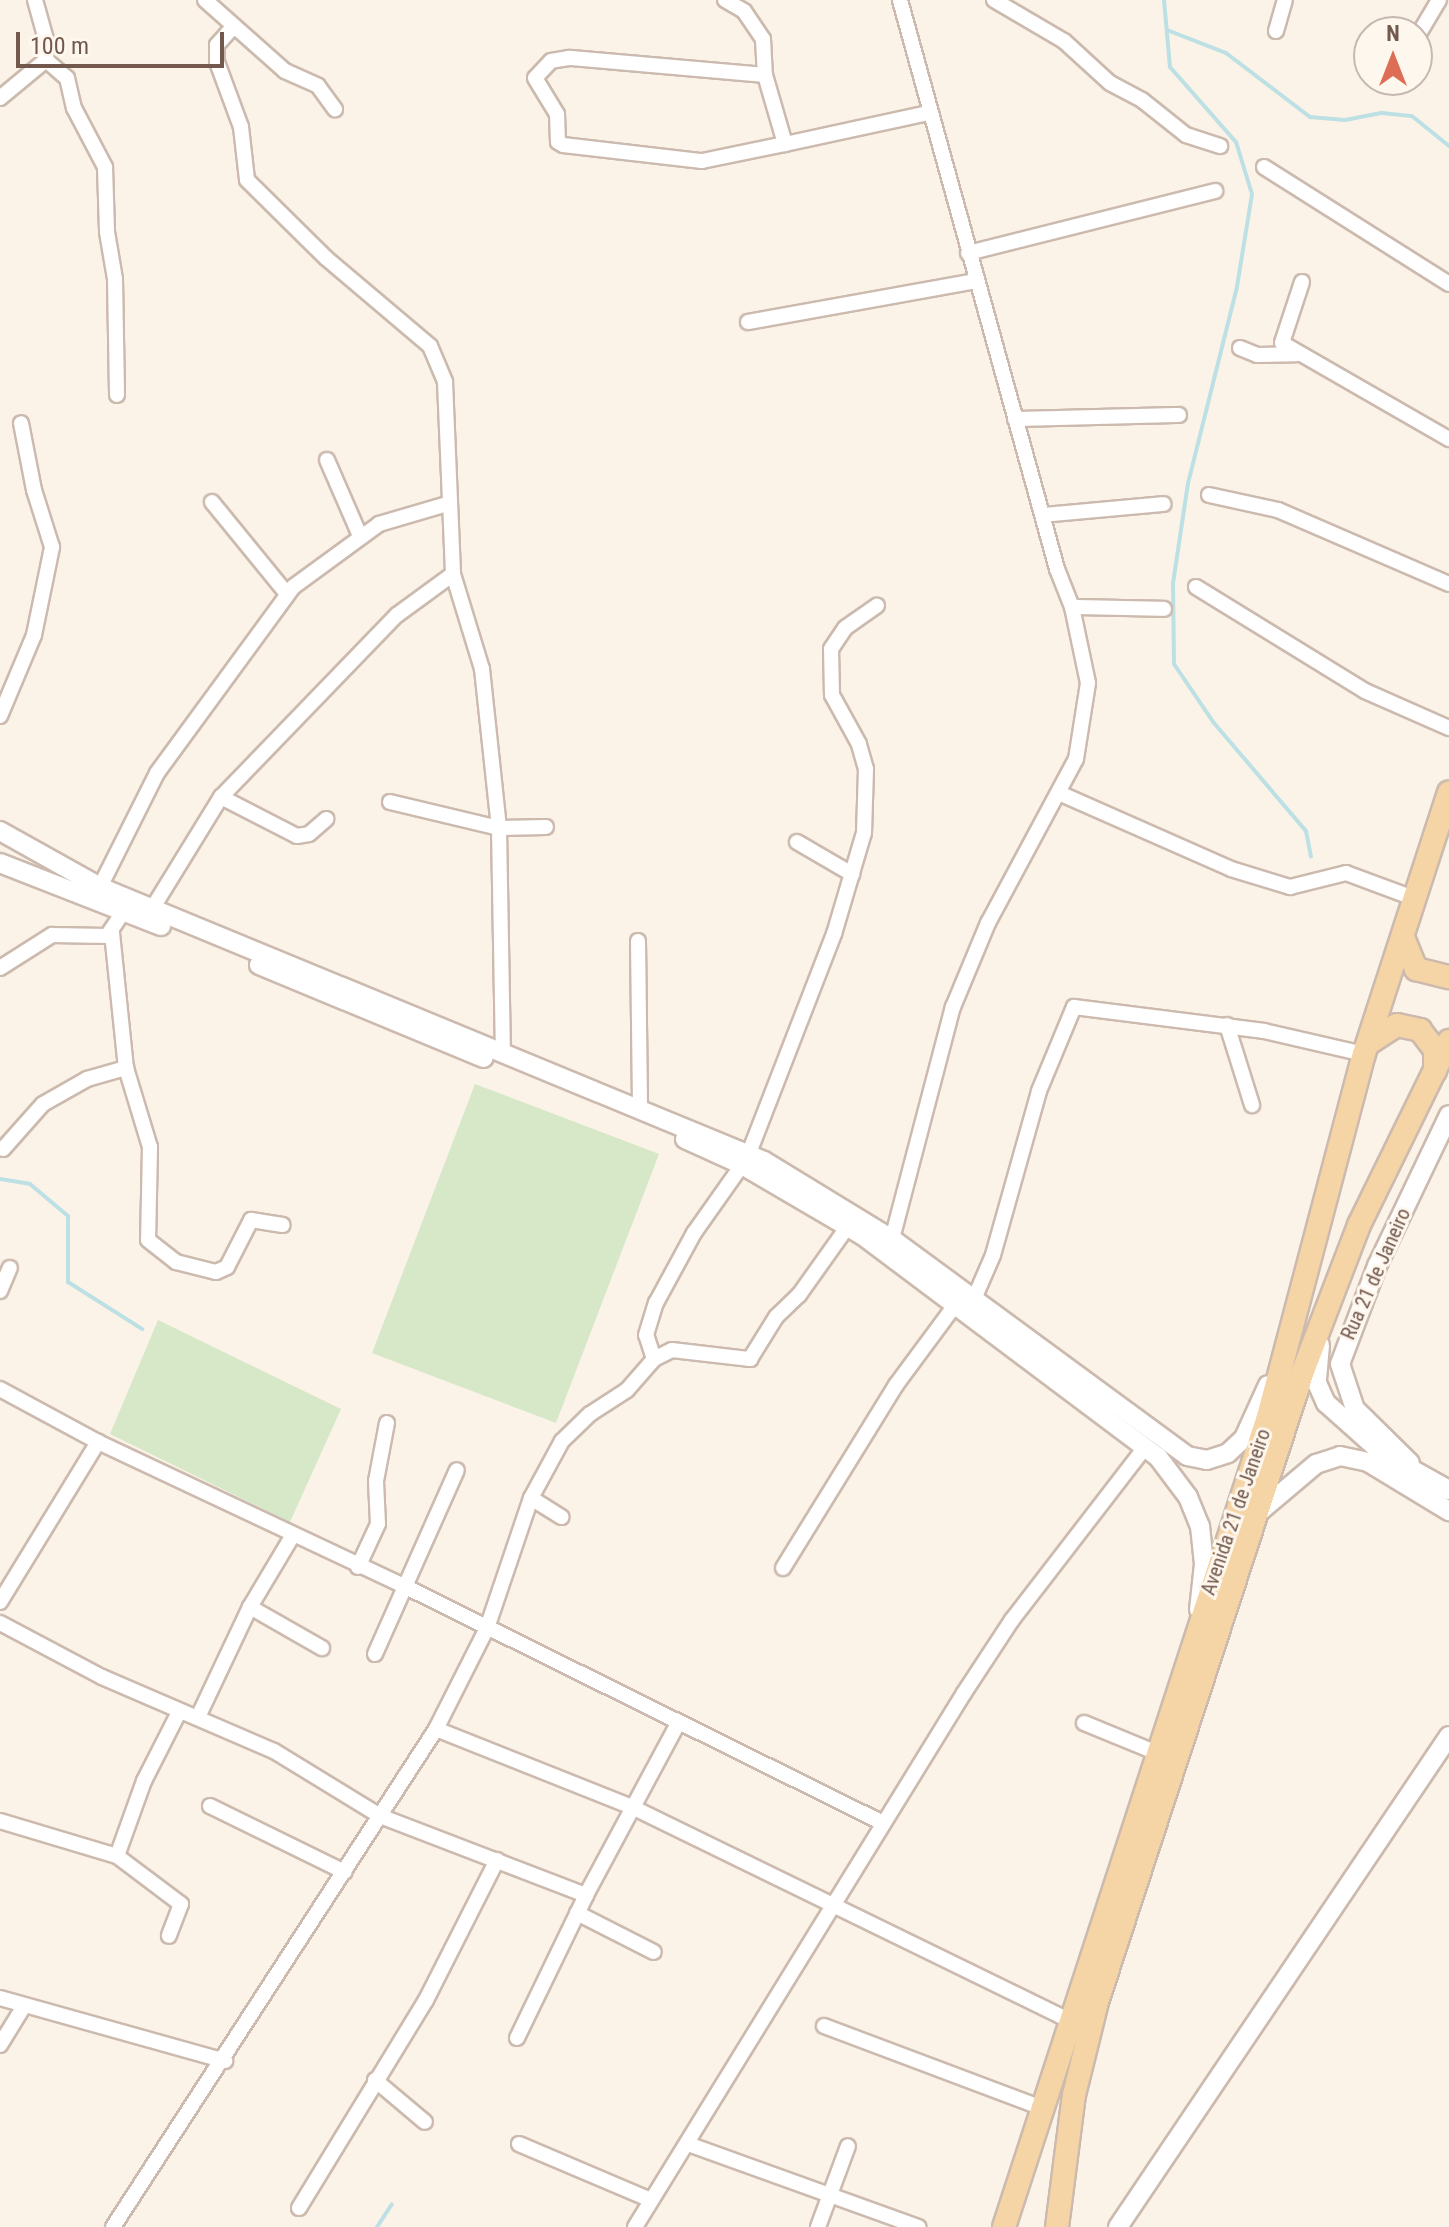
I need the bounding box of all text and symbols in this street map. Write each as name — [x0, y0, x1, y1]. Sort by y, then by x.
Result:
scale bar — [20, 16, 228, 66]
north arrow — [1353, 16, 1433, 96]
text: N — [1386, 21, 1400, 46]
text: 100 m — [30, 32, 89, 60]
street label: Rua 21 de Janeiro — [1336, 1204, 1416, 1344]
street label: Avenida 21 de Janeiro — [1196, 1426, 1276, 1598]

